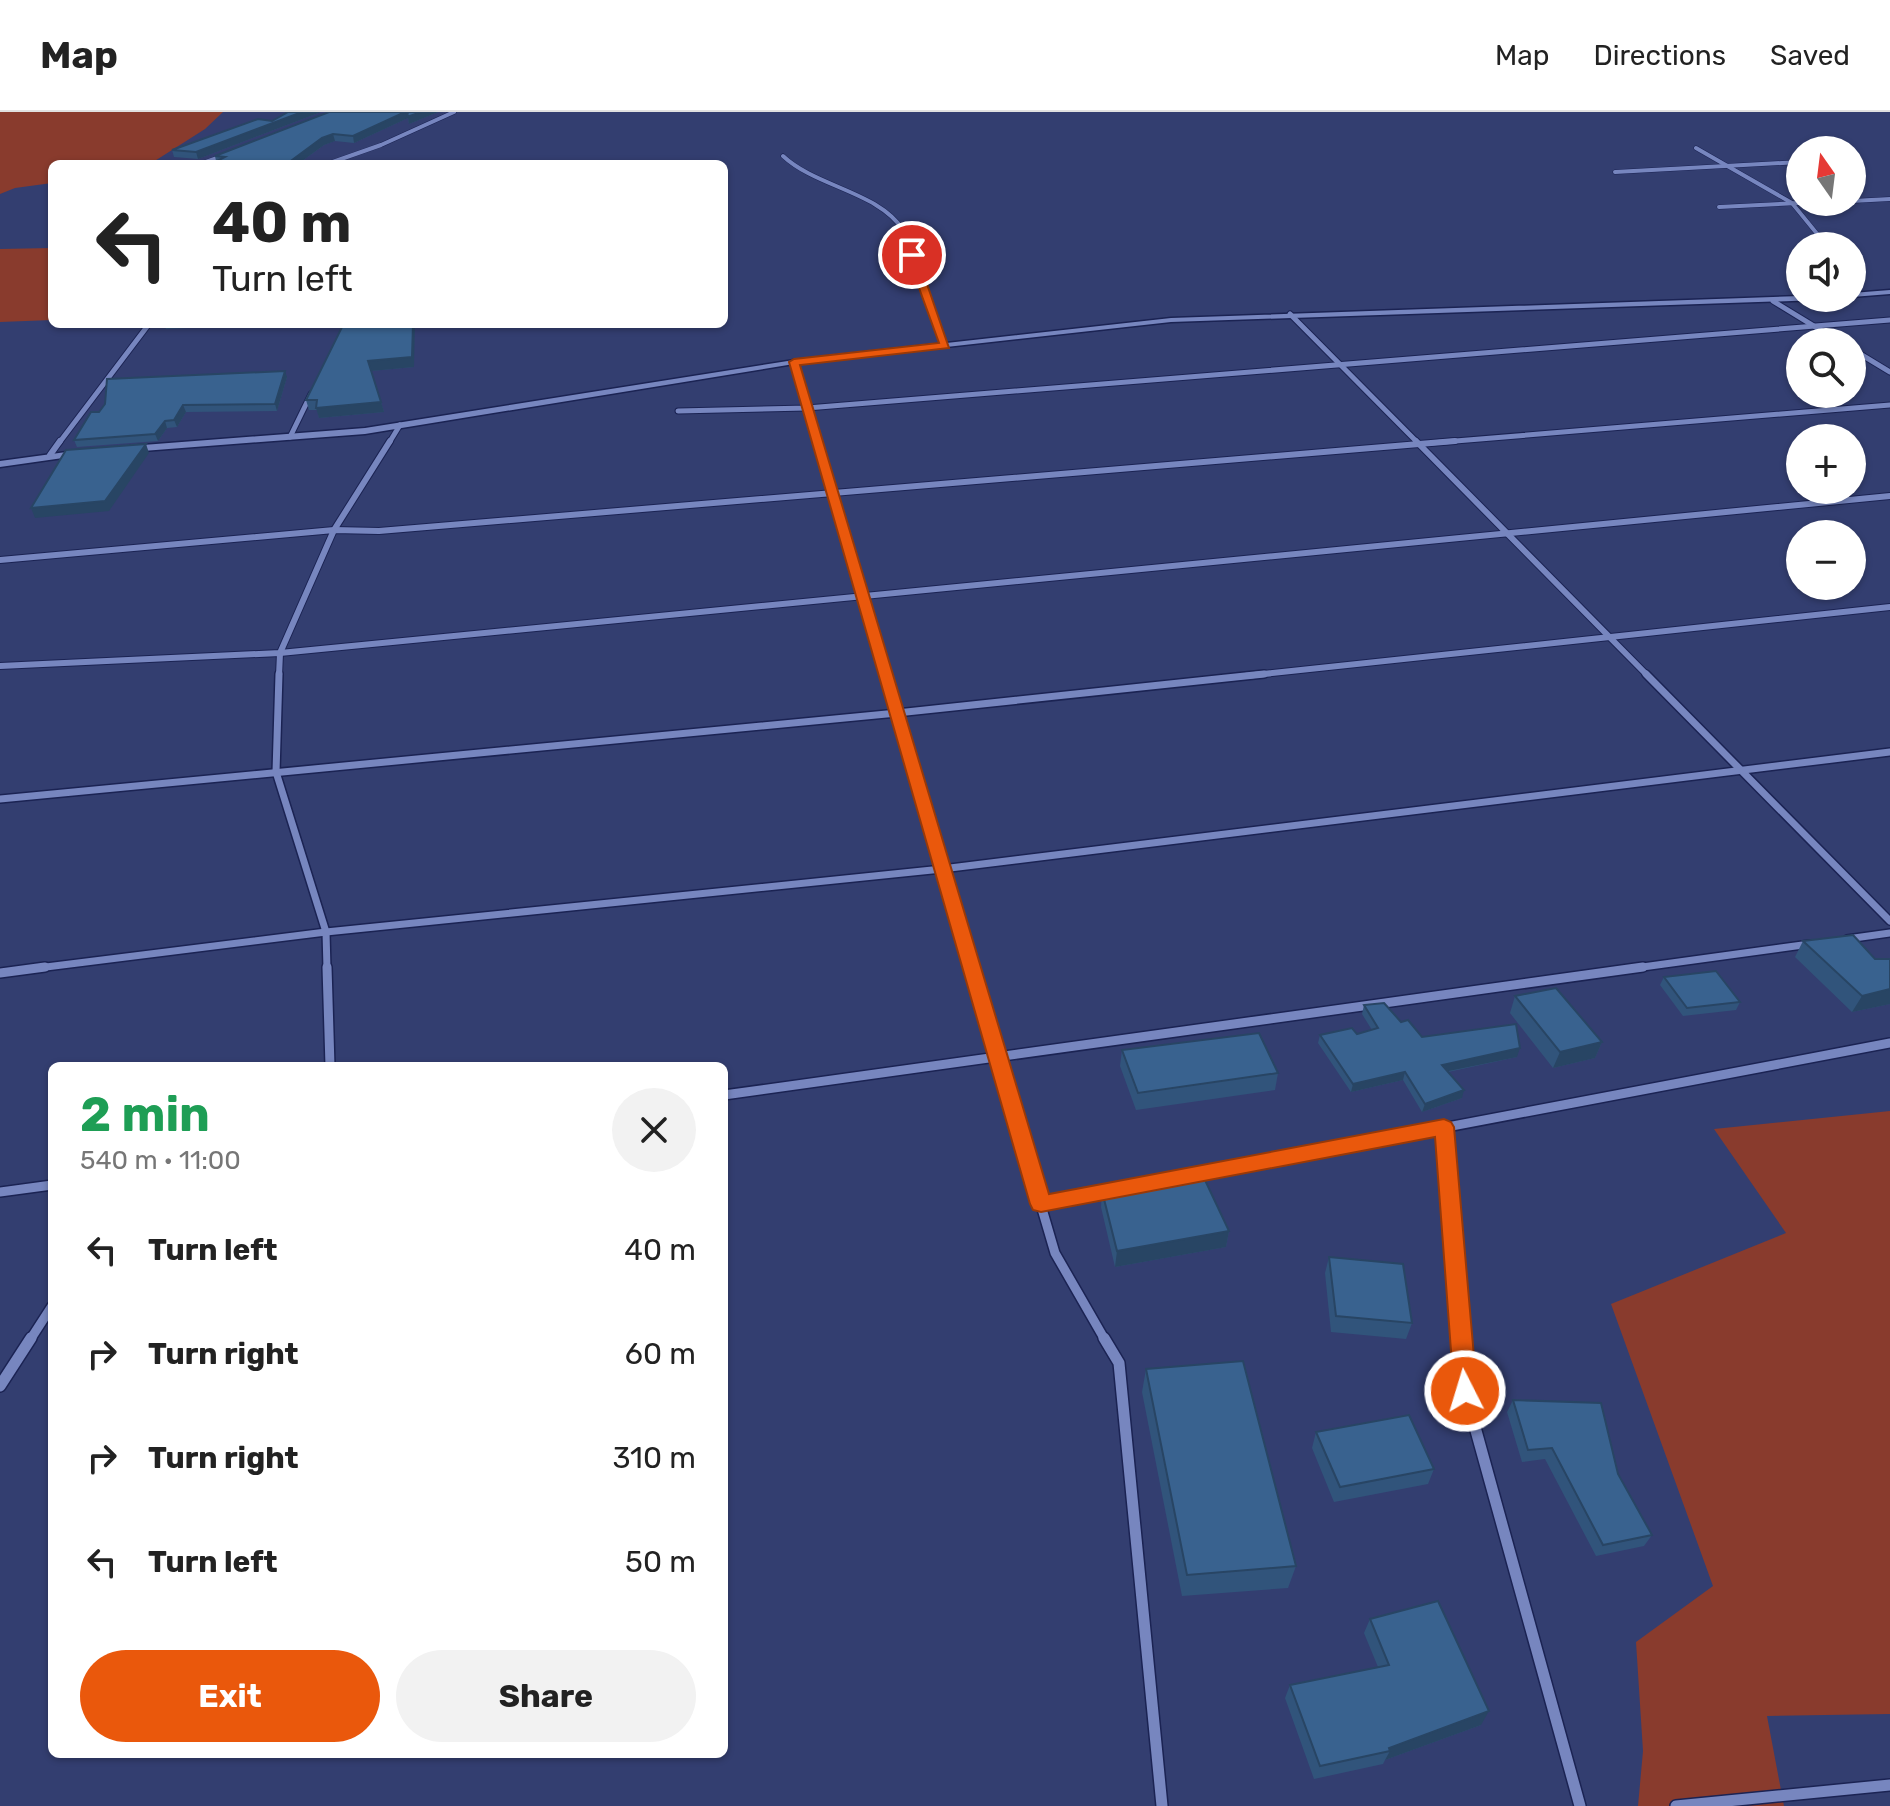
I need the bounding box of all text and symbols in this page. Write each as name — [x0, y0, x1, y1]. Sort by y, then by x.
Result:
text: Map — [40, 32, 118, 78]
text: Map — [1495, 39, 1549, 72]
text: Directions — [1593, 39, 1726, 72]
text: Saved — [1770, 39, 1850, 72]
north arrow — [1786, 136, 1866, 216]
map controls — [1786, 136, 1866, 600]
text: 40 m — [212, 190, 352, 256]
icon: left — [80, 192, 184, 296]
pin — [878, 221, 946, 289]
button: sound — [1786, 232, 1866, 312]
icon: arrive — [890, 233, 934, 277]
text: Turn left — [212, 257, 353, 300]
button: search — [1786, 328, 1866, 408]
button: + — [1786, 424, 1866, 504]
button: − — [1786, 520, 1866, 600]
text: 2 min — [80, 1086, 210, 1143]
button: close — [612, 1088, 696, 1172]
text: 540 m · 11:00 — [80, 1145, 241, 1176]
icon: left — [80, 1228, 124, 1272]
text: Turn left — [148, 1232, 278, 1268]
text: 40 m — [624, 1232, 696, 1268]
icon: right — [80, 1332, 124, 1376]
text: Turn right — [148, 1336, 299, 1372]
text: 60 m — [625, 1336, 696, 1372]
position arrow — [1423, 1349, 1507, 1433]
icon: right — [80, 1436, 124, 1480]
text: Turn right — [148, 1440, 299, 1476]
text: 310 m — [613, 1440, 696, 1476]
icon: left — [80, 1540, 124, 1584]
text: Turn left — [148, 1544, 278, 1580]
text: 50 m — [625, 1544, 696, 1580]
button: Exit — [80, 1650, 380, 1742]
button: Share — [396, 1650, 696, 1742]

